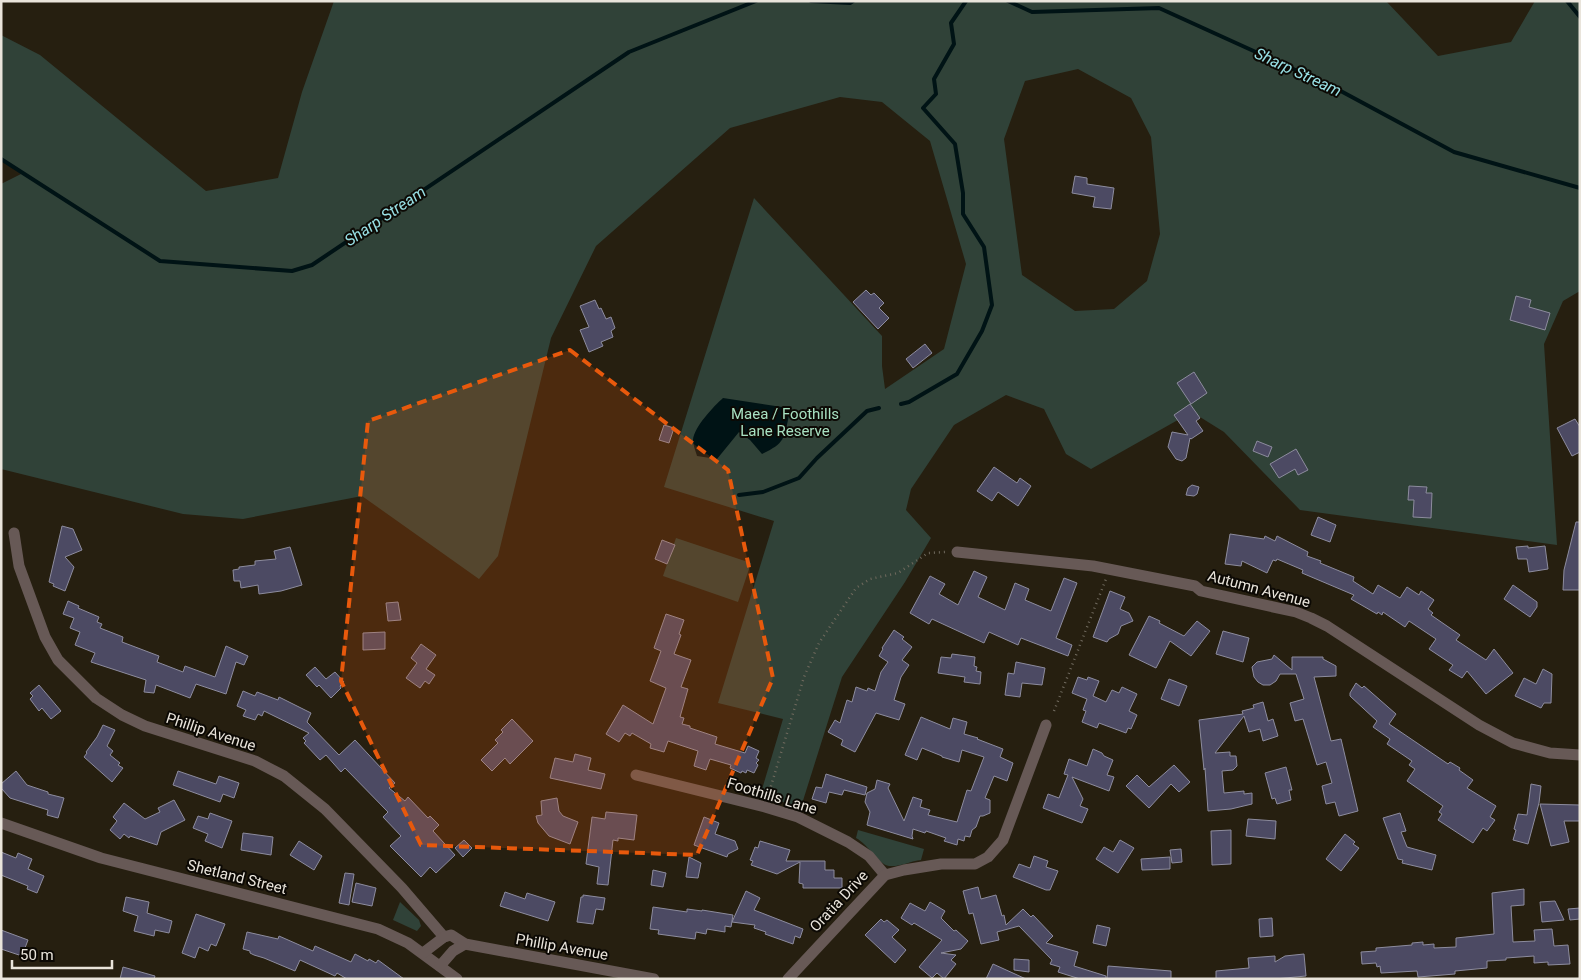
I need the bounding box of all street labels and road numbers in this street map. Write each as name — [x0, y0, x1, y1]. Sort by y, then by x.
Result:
street label: Autumn Avenue — [1206, 567, 1312, 611]
street label: Phillip Avenue — [164, 709, 258, 755]
street label: Foothills Lane — [725, 774, 819, 818]
street label: Shetland Street — [185, 856, 289, 898]
street label: Oratia Drive — [806, 867, 872, 935]
street label: Phillip Avenue — [514, 930, 610, 964]

